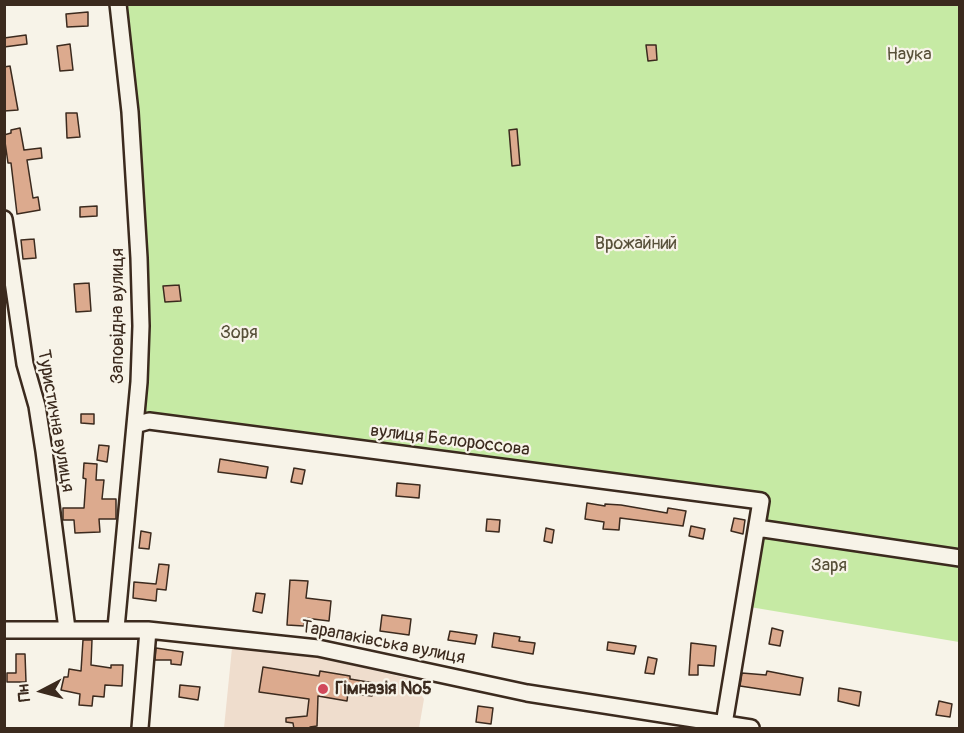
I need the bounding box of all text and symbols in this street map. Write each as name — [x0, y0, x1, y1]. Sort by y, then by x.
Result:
park label: Наука — [886, 44, 932, 66]
park label: Врожайний — [595, 233, 677, 255]
street label: Заповідна вулиця — [107, 248, 129, 384]
park label: Зоря — [220, 322, 258, 344]
street label: Туристична вулиця — [32, 348, 78, 494]
street label: вулиця Бєлороссова — [369, 420, 531, 462]
park label: Заря — [811, 555, 847, 577]
street label: Тарапаківська вулиця — [299, 616, 467, 670]
north arrow — [12, 661, 72, 721]
place label: Гімназія №5 — [335, 678, 432, 700]
marker: Гімназія №5 — [316, 682, 330, 696]
text: Пн — [13, 683, 35, 703]

